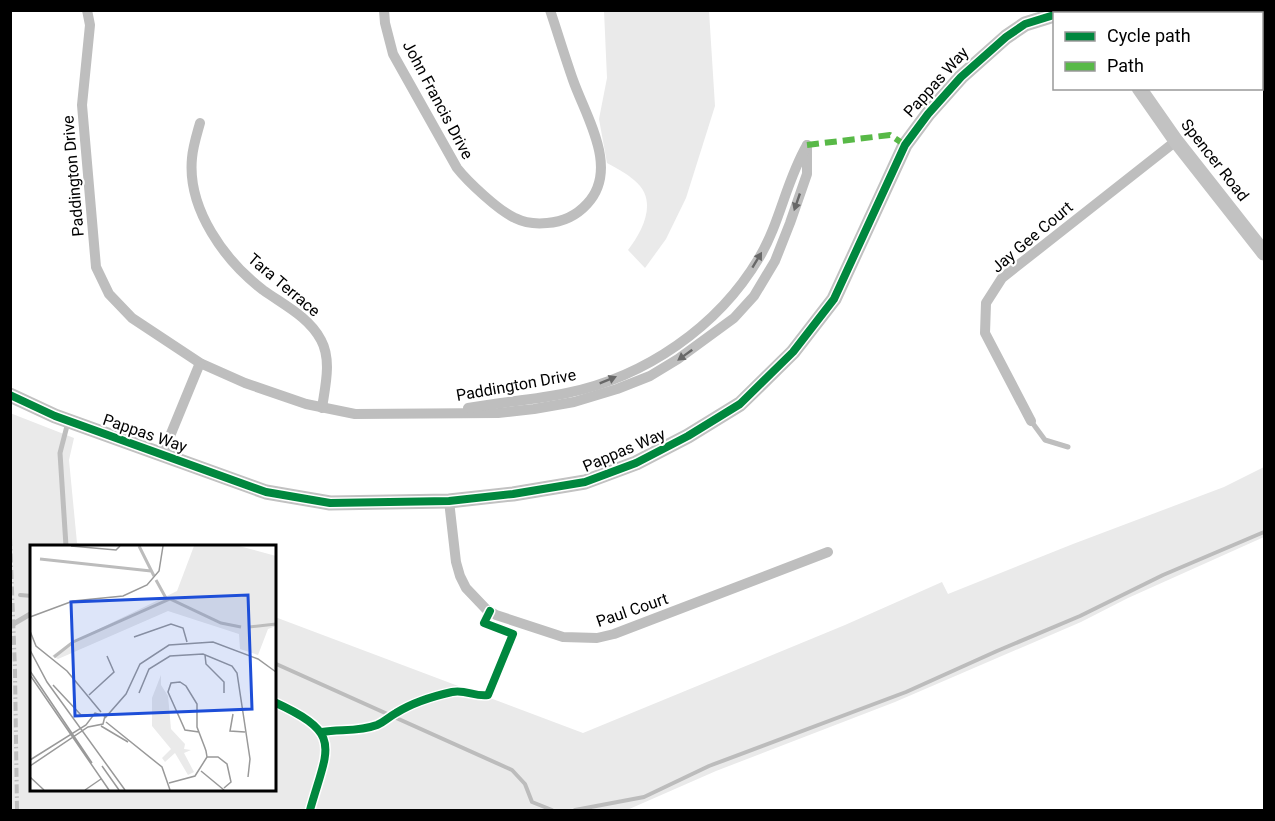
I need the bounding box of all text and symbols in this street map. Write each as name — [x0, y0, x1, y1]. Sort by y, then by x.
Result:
legend — [1053, 12, 1263, 90]
text: Cycle path — [1107, 25, 1191, 46]
street label: John Francis Drive — [399, 38, 477, 162]
street label: Pappas Way — [900, 43, 973, 121]
text: Path — [1107, 55, 1144, 76]
street label: Paddington Drive — [58, 115, 88, 237]
street label: Spencer Road — [1177, 115, 1253, 205]
one-way arrow — [792, 193, 801, 211]
street label: Jay Gee Court — [988, 198, 1076, 276]
street label: Tara Terrace — [244, 249, 324, 321]
one-way arrow — [752, 251, 762, 268]
one-way arrow — [677, 348, 692, 360]
street label: Paddington Drive — [455, 365, 577, 405]
one-way arrow — [600, 375, 618, 385]
street label: Pappas Way — [100, 410, 190, 456]
street label: Pappas Way — [580, 424, 668, 476]
inset map — [30, 545, 276, 791]
street label: Paul Court — [594, 589, 670, 631]

